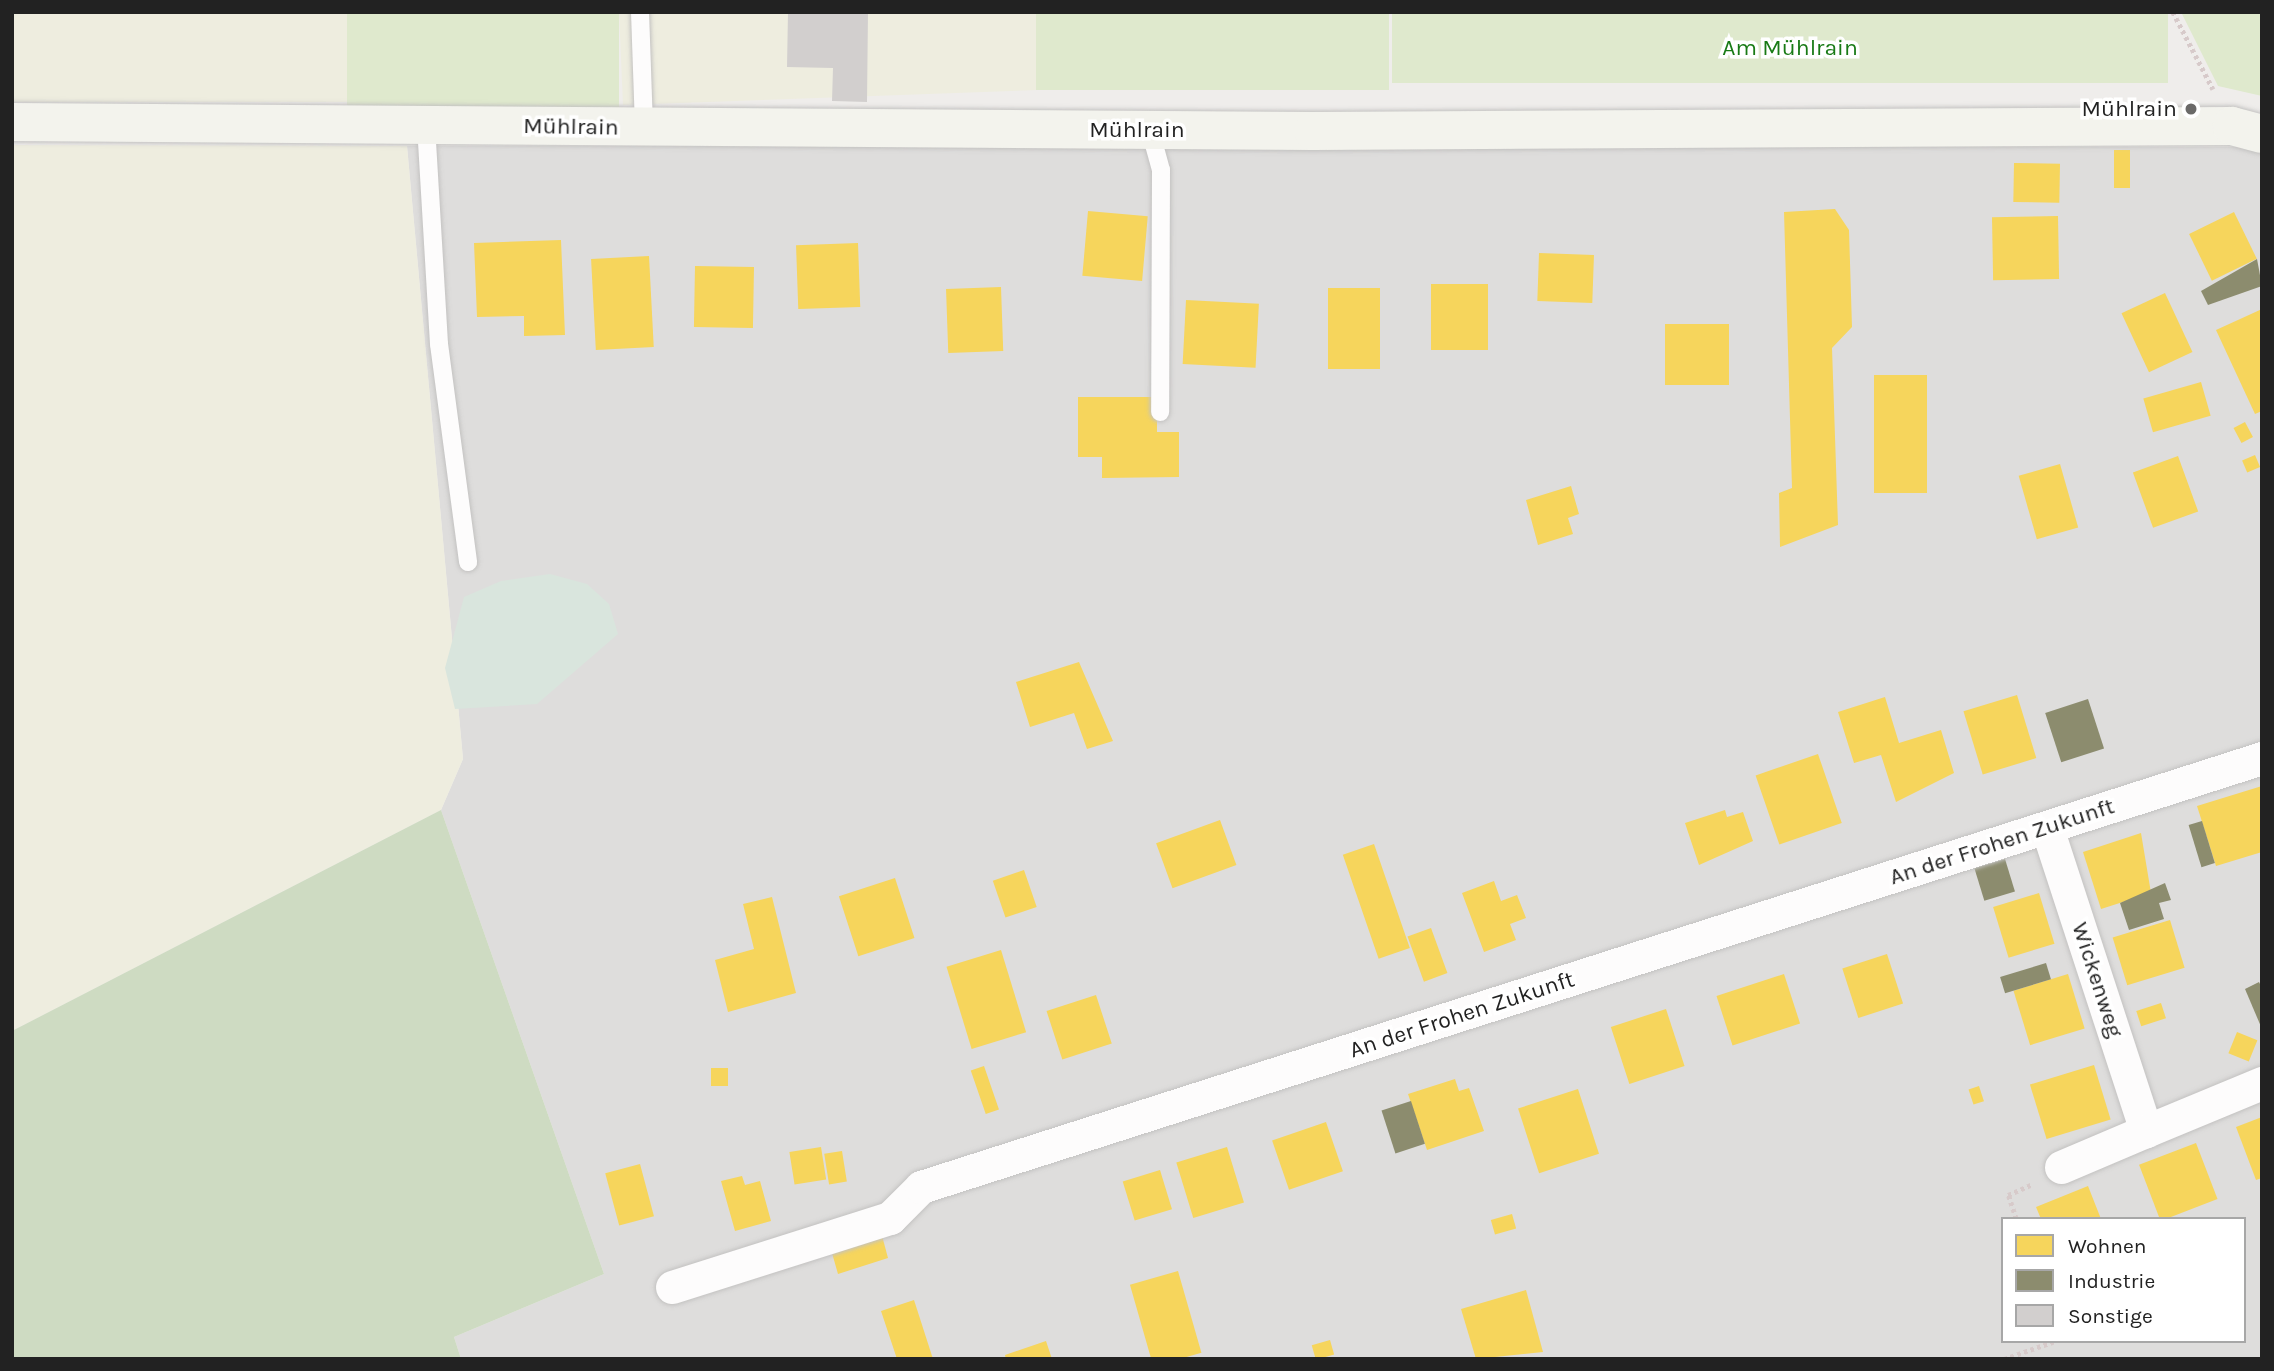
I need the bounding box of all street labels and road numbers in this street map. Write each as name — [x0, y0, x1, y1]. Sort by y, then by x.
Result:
street label: Mühlrain — [523, 112, 619, 142]
street label: Mühlrain — [1089, 116, 1185, 144]
street label: An der Frohen Zukunft — [1886, 793, 2118, 891]
street label: Wickenweg — [2065, 919, 2129, 1041]
street label: An der Frohen Zukunft — [1346, 966, 1578, 1064]

